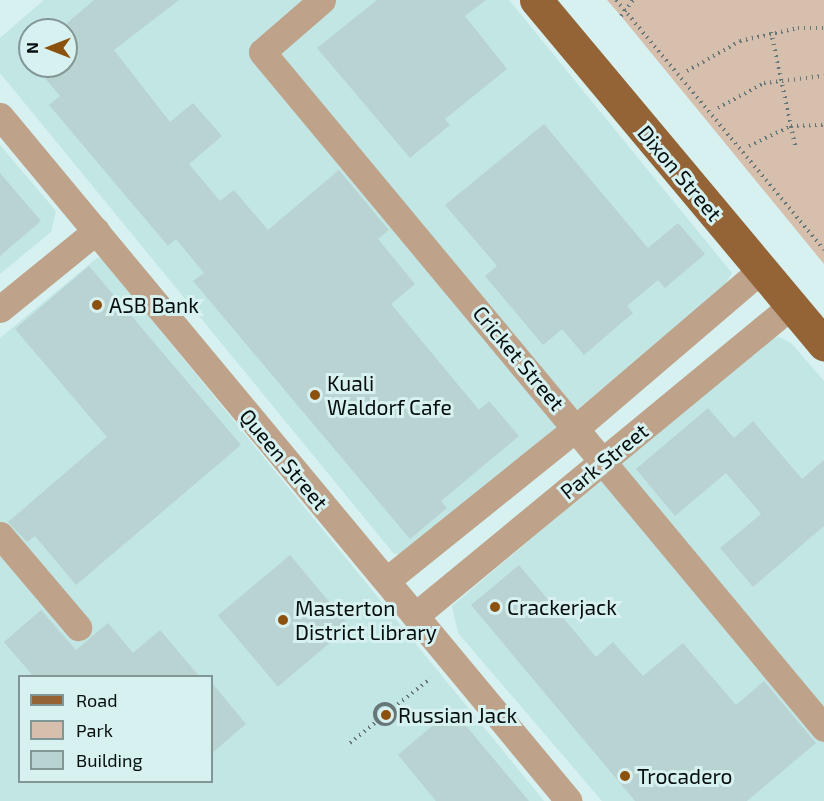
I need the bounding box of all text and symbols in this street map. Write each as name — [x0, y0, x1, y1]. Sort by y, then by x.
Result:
north arrow — [18, 18, 78, 78]
text: N — [22, 42, 41, 54]
street label: Dixon Street — [633, 120, 727, 226]
place label: ASB Bank — [109, 292, 199, 318]
marker: ASB Bank — [90, 298, 104, 312]
street label: Cricket Street — [468, 301, 570, 415]
place label: Kuali Waldorf Cafe — [327, 370, 452, 420]
marker: Kuali Waldorf Cafe — [308, 388, 322, 402]
street label: Queen Street — [235, 403, 333, 515]
street label: Park Street — [555, 418, 653, 504]
place label: Crackerjack — [507, 594, 617, 620]
place label: Masterton District Library — [295, 595, 437, 645]
marker: Crackerjack — [488, 600, 502, 614]
marker: Masterton District Library — [276, 613, 290, 627]
legend — [18, 675, 213, 783]
text: Road — [76, 689, 117, 711]
place label: Russian Jack — [398, 702, 518, 728]
marker: Russian Jack — [379, 708, 393, 722]
text: Park — [76, 719, 113, 741]
text: Building — [76, 749, 143, 771]
place label: Trocadero — [637, 763, 733, 789]
marker: Trocadero — [618, 769, 632, 783]

